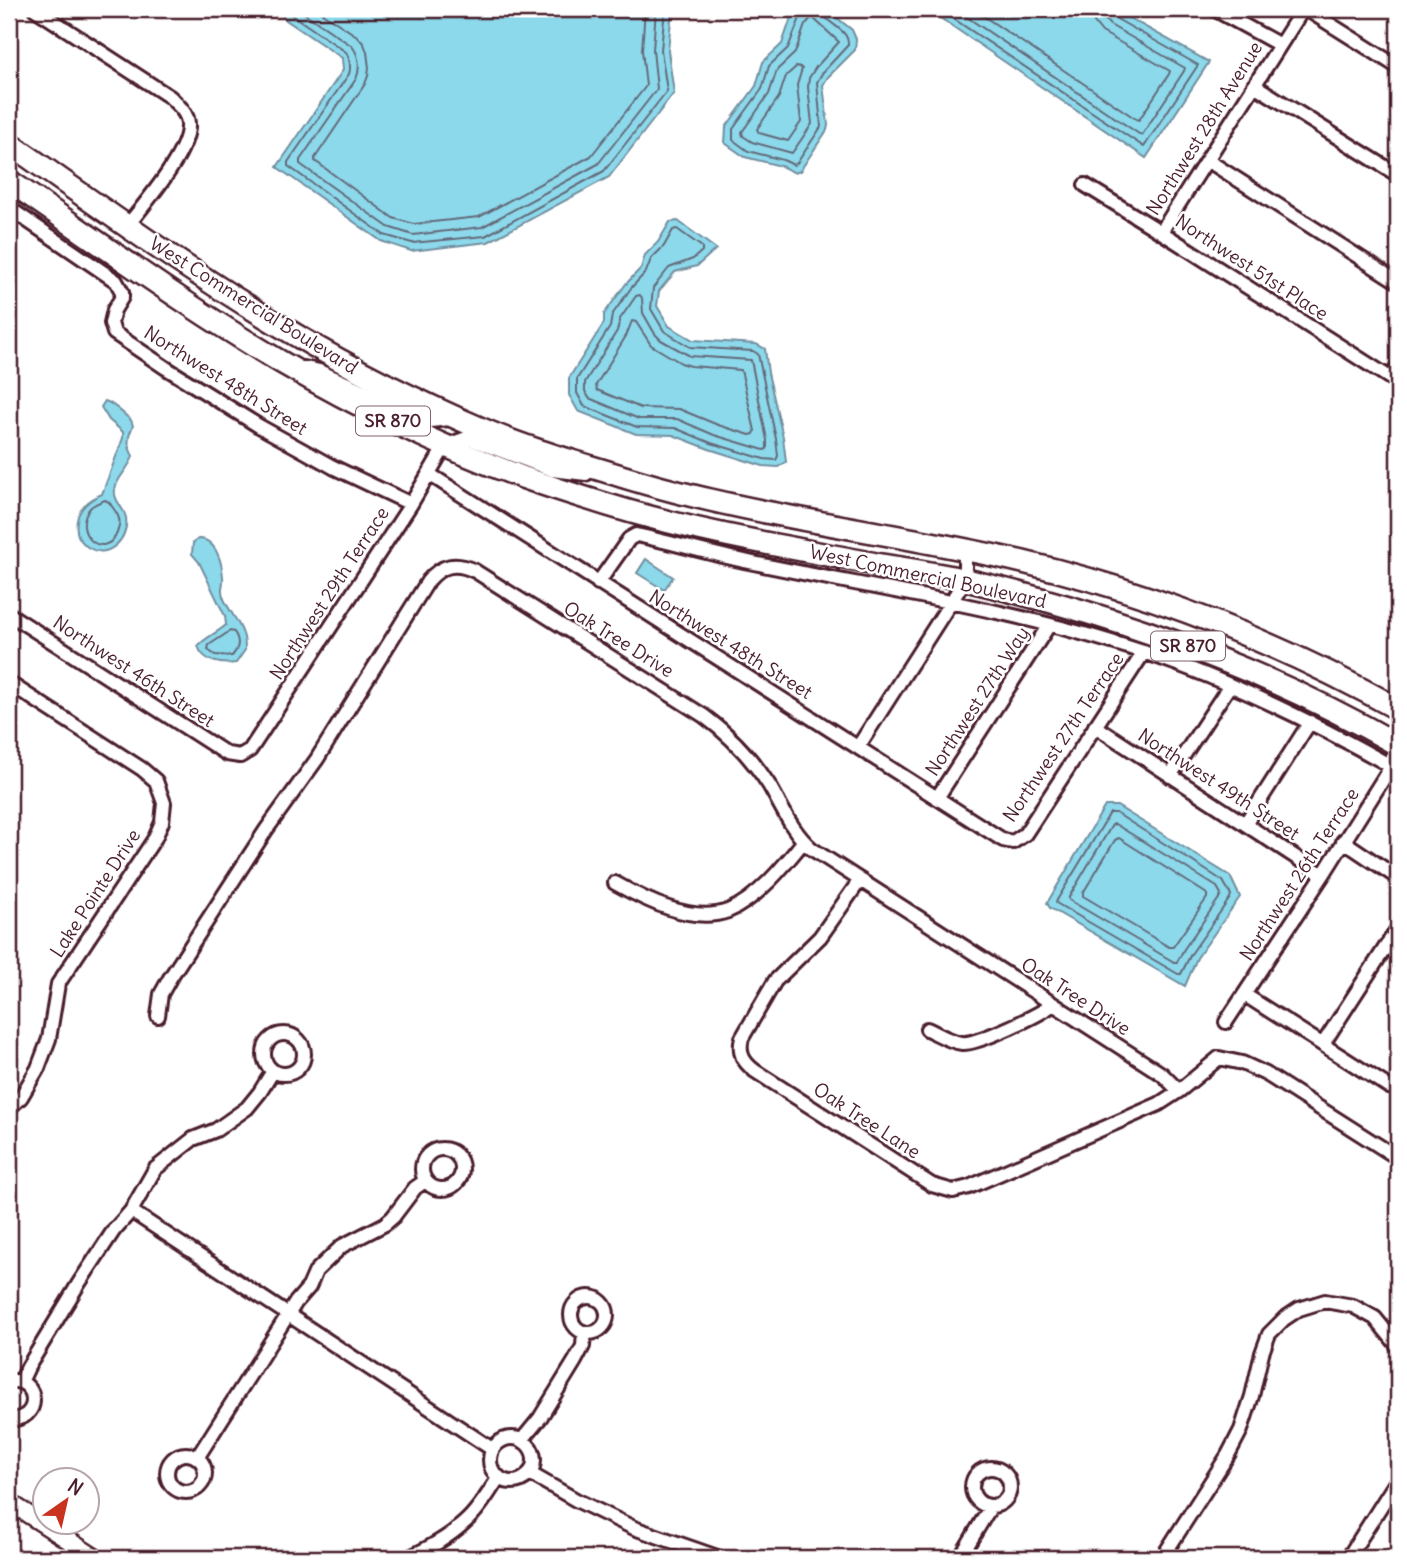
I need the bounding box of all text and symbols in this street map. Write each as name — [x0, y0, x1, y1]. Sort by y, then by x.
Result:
street label: Northwest 28th Avenue — [1141, 37, 1267, 219]
street label: Northwest 51st Place — [1171, 209, 1333, 325]
street label: West Commercial Boulevard — [145, 231, 363, 379]
street label: Northwest 48th Street — [140, 320, 312, 440]
road number: SR 870 — [356, 407, 430, 436]
street label: Northwest 29th Terrace — [264, 502, 394, 684]
street label: West Commercial Boulevard — [807, 539, 1049, 613]
street label: Northwest 48th Street — [645, 584, 817, 704]
street label: Oak Tree Drive — [559, 596, 679, 682]
street label: Northwest 46th Street — [49, 610, 219, 732]
street label: Northwest 27th Way — [920, 622, 1034, 780]
road number: SR 870 — [1151, 632, 1225, 660]
street label: Northwest 27th Terrace — [997, 648, 1129, 826]
street label: Northwest 49th Street — [1134, 723, 1304, 845]
street label: Northwest 26th Terrace — [1234, 783, 1364, 965]
street label: Lake Pointe Drive — [45, 824, 145, 962]
street label: Oak Tree Drive — [1017, 952, 1135, 1040]
street label: Oak Tree Lane — [809, 1076, 925, 1164]
north arrow — [32, 1466, 102, 1536]
text: N — [63, 1473, 88, 1501]

